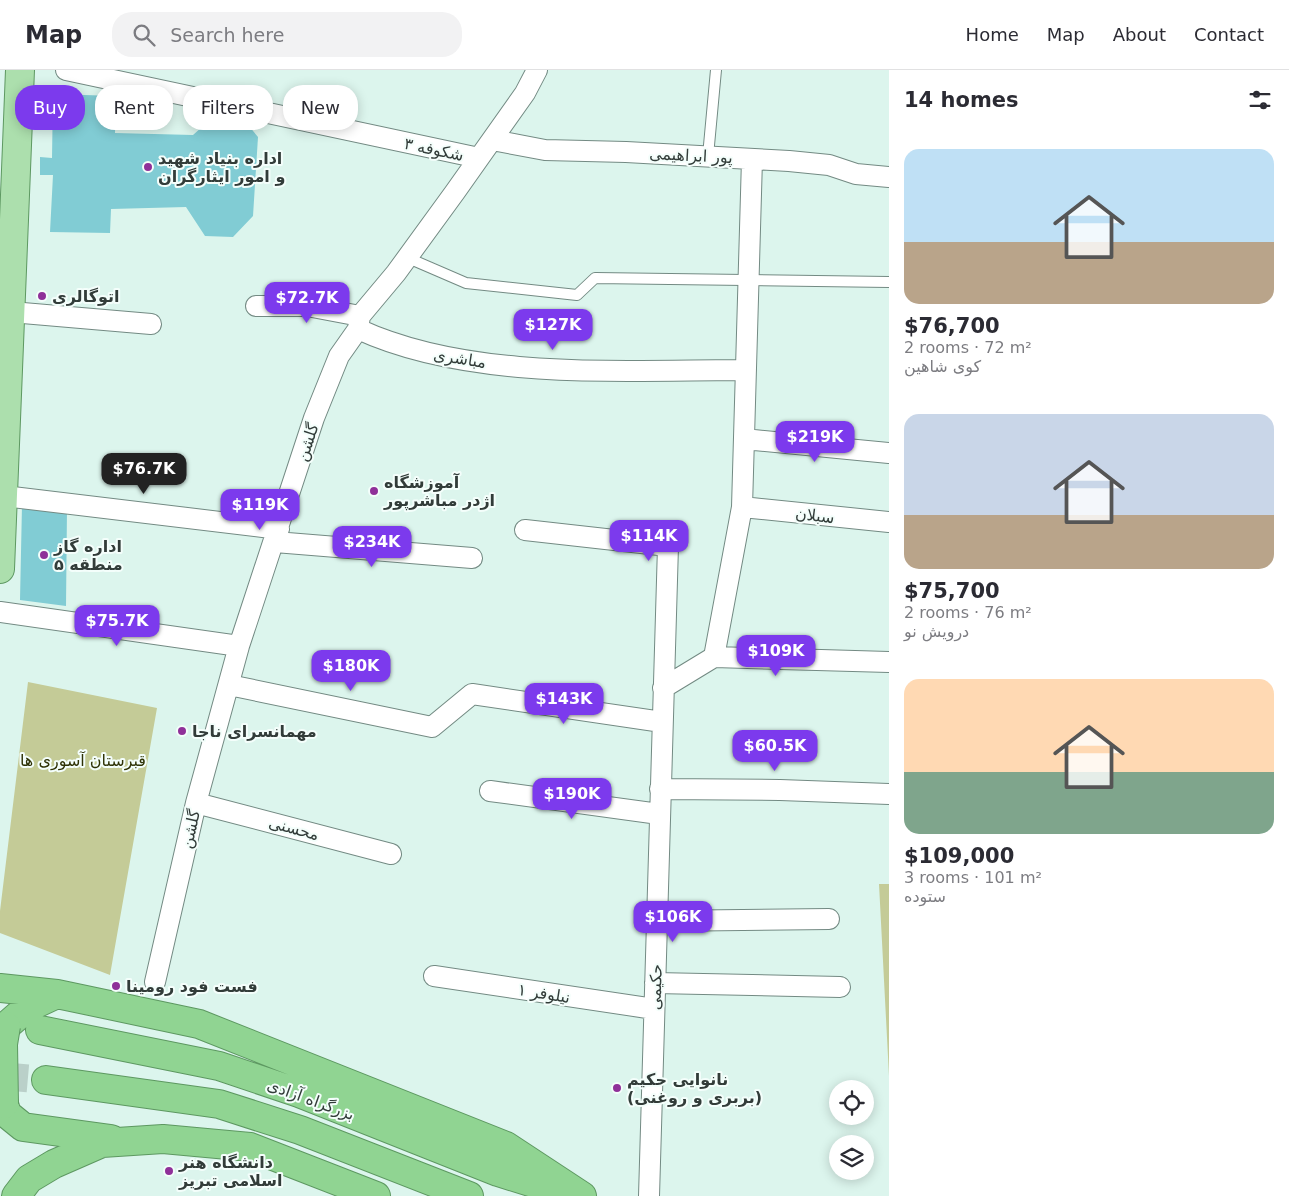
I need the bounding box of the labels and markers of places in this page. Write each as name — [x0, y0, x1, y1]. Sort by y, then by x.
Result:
place label: اداره بنیاد شهید و امور ایثارگران — [158, 149, 285, 186]
marker: اداره بنیاد شهید و امور ایثارگران — [142, 161, 154, 173]
pin: $72.7K — [266, 282, 348, 324]
place label: اتوگالری — [52, 287, 119, 306]
marker: اتوگالری — [36, 290, 48, 302]
pin: $127K — [518, 308, 588, 351]
pin: $219K — [780, 420, 850, 463]
pin: $76.7K — [103, 452, 185, 495]
place label: آموزشگاه اژدر مباشرپور — [383, 472, 495, 511]
marker: آموزشگاه اژدر مباشرپور — [368, 485, 380, 497]
pin: $119K — [225, 488, 295, 531]
pin: $114K — [614, 520, 684, 562]
pin: $234K — [337, 526, 407, 568]
place label: اداره گاز منطقه ۵ — [53, 537, 123, 574]
marker: اداره گاز منطقه ۵ — [38, 549, 50, 561]
pin: $75.7K — [76, 604, 158, 647]
pin: $109K — [741, 634, 811, 677]
pin: $180K — [316, 650, 386, 692]
pin: $143K — [529, 682, 599, 725]
place label: مهمانسرای ناجا — [192, 722, 317, 741]
marker: مهمانسرای ناجا — [176, 725, 188, 737]
pin: $60.5K — [734, 730, 816, 772]
pin: $190K — [537, 778, 607, 820]
pin: $106K — [638, 900, 708, 943]
place label: فست فود رومینا — [126, 977, 258, 996]
marker: فست فود رومینا — [110, 980, 122, 992]
place label: نانوایی حکیم (بربری و روغنی) — [627, 1070, 762, 1107]
marker: نانوایی حکیم (بربری و روغنی) — [611, 1082, 623, 1094]
place label: دانشگاه هنر اسلامی تبریز — [178, 1153, 282, 1190]
marker: دانشگاه هنر اسلامی تبریز — [163, 1165, 175, 1177]

